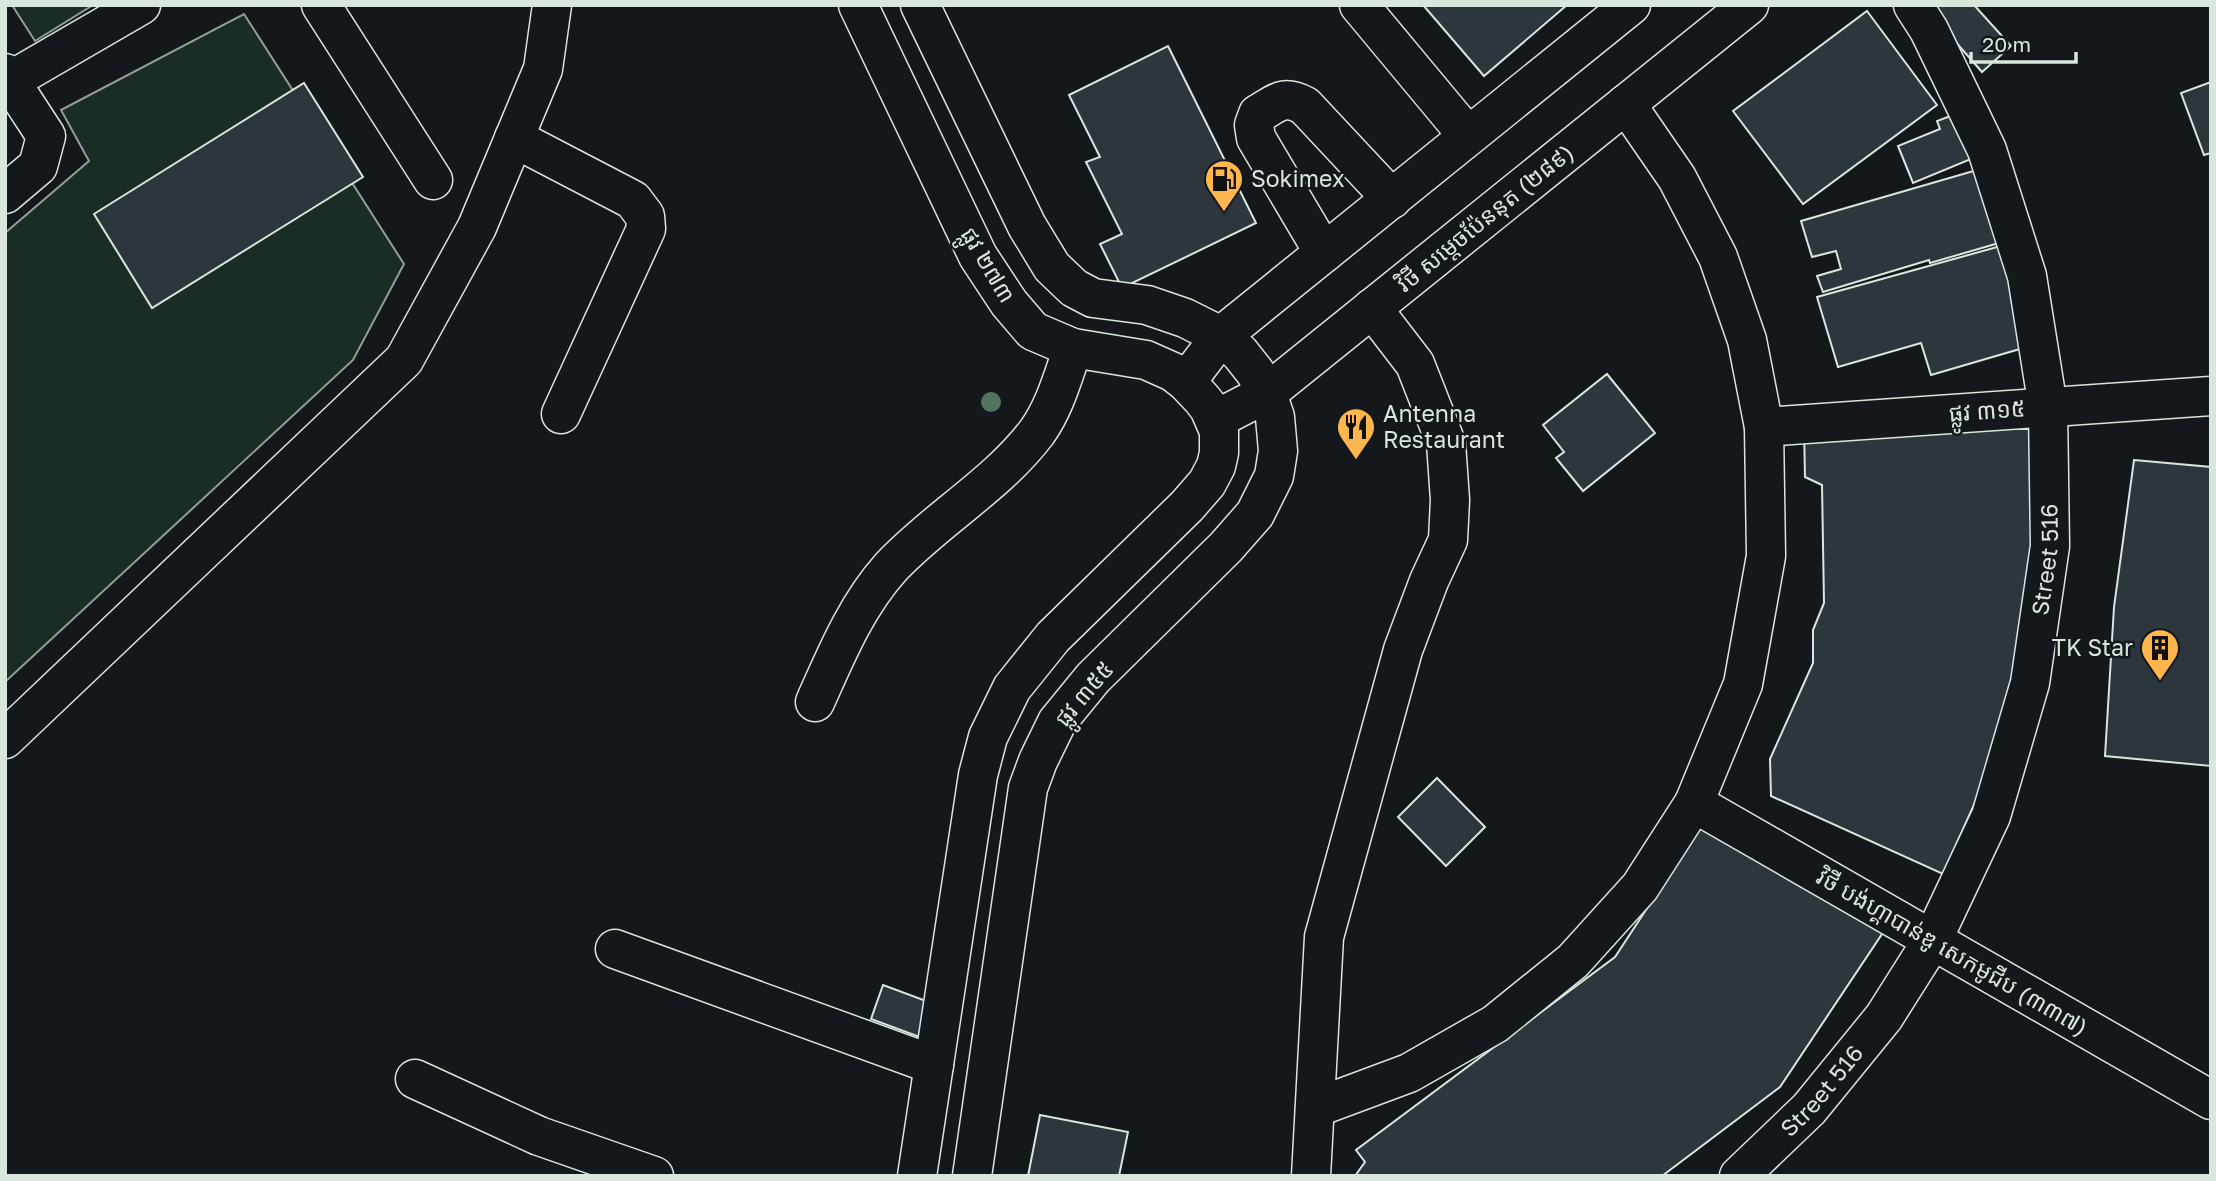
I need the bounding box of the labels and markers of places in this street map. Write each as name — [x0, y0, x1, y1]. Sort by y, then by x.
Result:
fuel station icon: Sokimex — [1203, 158, 1245, 213]
place label: Sokimex — [1251, 164, 1345, 192]
place label: Antenna Restaurant — [1383, 399, 1505, 453]
restaurant icon: Antenna Restaurant — [1335, 406, 1377, 461]
building icon: TK Star — [2139, 627, 2181, 682]
place label: TK Star — [2052, 633, 2133, 661]

